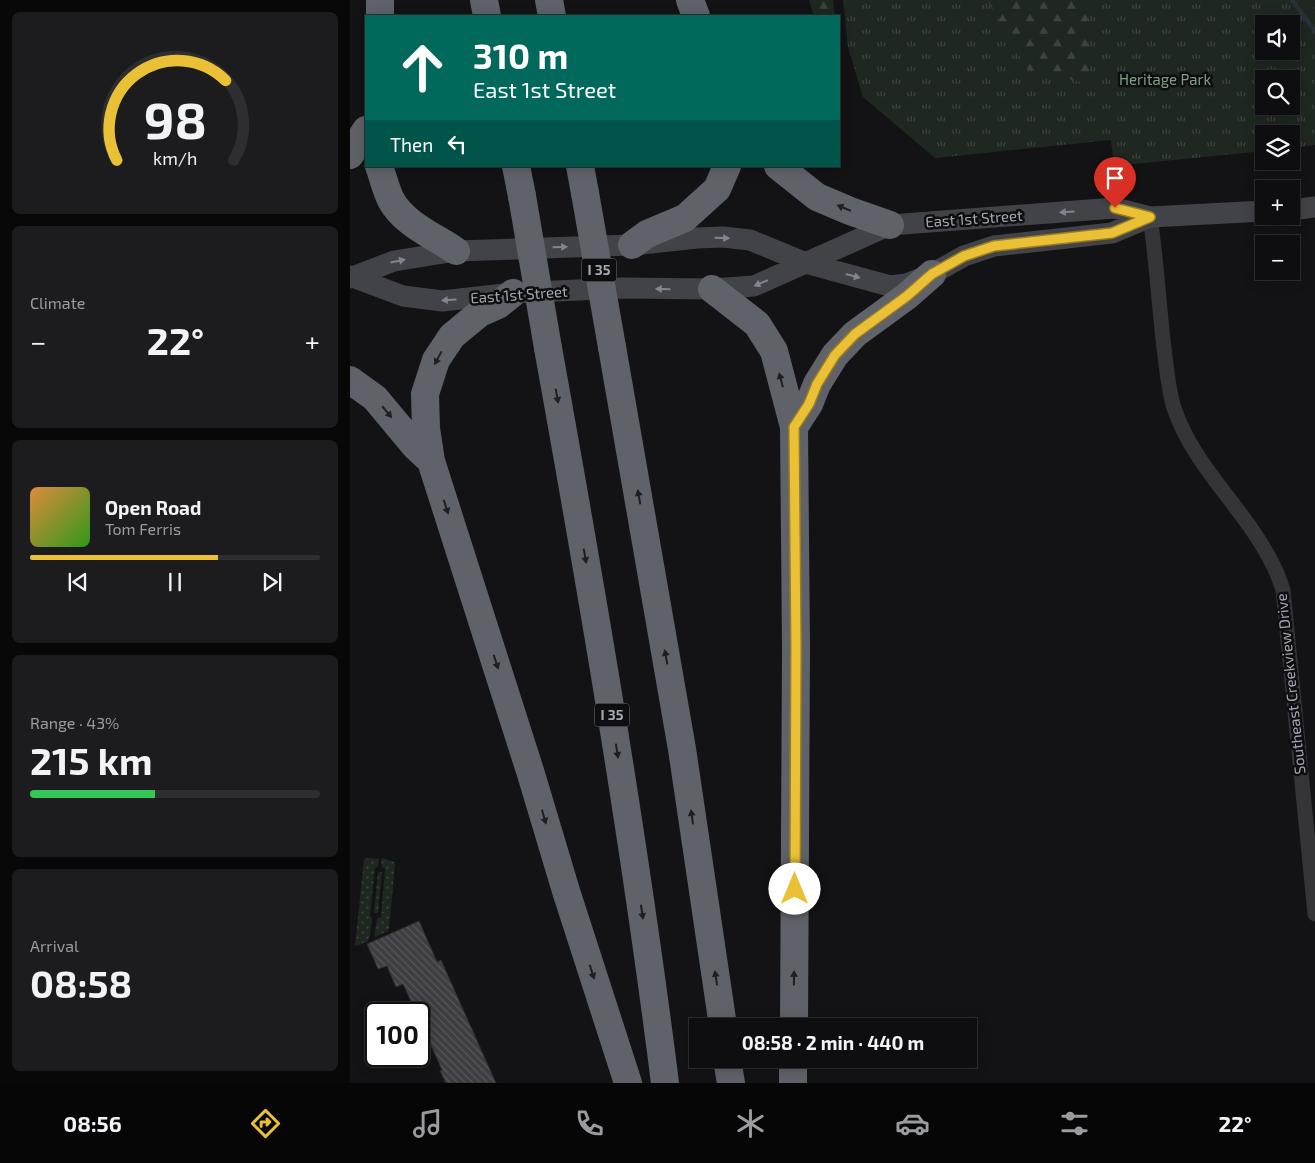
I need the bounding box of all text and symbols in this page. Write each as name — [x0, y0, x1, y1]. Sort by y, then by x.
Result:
map controls — [1255, 15, 1300, 280]
button: sound — [1255, 15, 1300, 60]
text: 310 m — [473, 34, 568, 76]
icon: ahead — [390, 35, 455, 100]
park label: Heritage Park — [1119, 70, 1211, 88]
button: search — [1255, 70, 1300, 115]
text: East 1st Street — [473, 76, 616, 102]
text: 98 — [143, 87, 207, 149]
button: layers — [1255, 125, 1300, 170]
icon: left — [443, 130, 471, 158]
text: Then — [390, 133, 433, 156]
text: km/h — [153, 147, 197, 169]
pin — [1094, 157, 1136, 208]
icon: arrive — [1101, 164, 1129, 192]
button: + — [1255, 180, 1300, 225]
one-way arrow — [837, 204, 851, 212]
street label: East 1st Street — [925, 206, 1024, 230]
one-way arrow — [1059, 208, 1075, 216]
one-way arrow — [714, 234, 730, 242]
button: − — [1255, 235, 1300, 280]
one-way arrow — [552, 243, 568, 251]
one-way arrow — [391, 257, 406, 265]
road number: I 35 — [582, 258, 616, 282]
one-way arrow — [845, 272, 860, 280]
one-way arrow — [753, 279, 768, 287]
street label: East 1st Street — [470, 282, 569, 306]
one-way arrow — [655, 285, 671, 293]
text: Climate — [30, 293, 85, 312]
one-way arrow — [440, 296, 456, 304]
text: 22° — [147, 317, 204, 363]
text: − — [30, 324, 46, 358]
text: + — [305, 324, 320, 358]
one-way arrow — [434, 351, 442, 366]
one-way arrow — [777, 372, 785, 387]
one-way arrow — [553, 388, 561, 404]
one-way arrow — [381, 405, 392, 418]
one-way arrow — [634, 488, 642, 504]
text: Open Road — [105, 496, 201, 519]
one-way arrow — [443, 500, 450, 515]
text: Tom Ferris — [105, 519, 181, 538]
one-way arrow — [582, 548, 590, 564]
icon: previous — [64, 568, 92, 596]
icon: pause — [161, 568, 189, 596]
icon: next — [258, 568, 286, 596]
street label: Southeast Creekview Drive — [1272, 593, 1308, 775]
one-way arrow — [662, 648, 670, 664]
one-way arrow — [492, 655, 500, 670]
road number: I 35 — [594, 704, 630, 726]
text: Range · 43% — [30, 713, 119, 732]
text: 215 km — [30, 737, 152, 783]
one-way arrow — [614, 743, 622, 759]
one-way arrow — [688, 809, 696, 825]
one-way arrow — [540, 810, 548, 825]
position arrow — [768, 862, 820, 914]
one-way arrow — [638, 904, 646, 920]
text: Arrival — [30, 936, 79, 955]
text: 08:58 — [30, 960, 132, 1006]
one-way arrow — [589, 965, 596, 980]
one-way arrow — [790, 969, 798, 985]
one-way arrow — [712, 970, 720, 986]
speed limit sign: 100 — [365, 1002, 430, 1067]
text: 08:58 · 2 min · 440 m — [742, 1031, 924, 1054]
icon: directions — [248, 1106, 283, 1141]
icon: music — [410, 1106, 445, 1141]
icon: phone — [572, 1106, 607, 1141]
icon: climate — [733, 1106, 768, 1141]
icon: car — [895, 1106, 930, 1141]
icon: filters — [1057, 1106, 1092, 1141]
text: 08:56 — [63, 1110, 122, 1136]
text: 22° — [1218, 1110, 1252, 1136]

